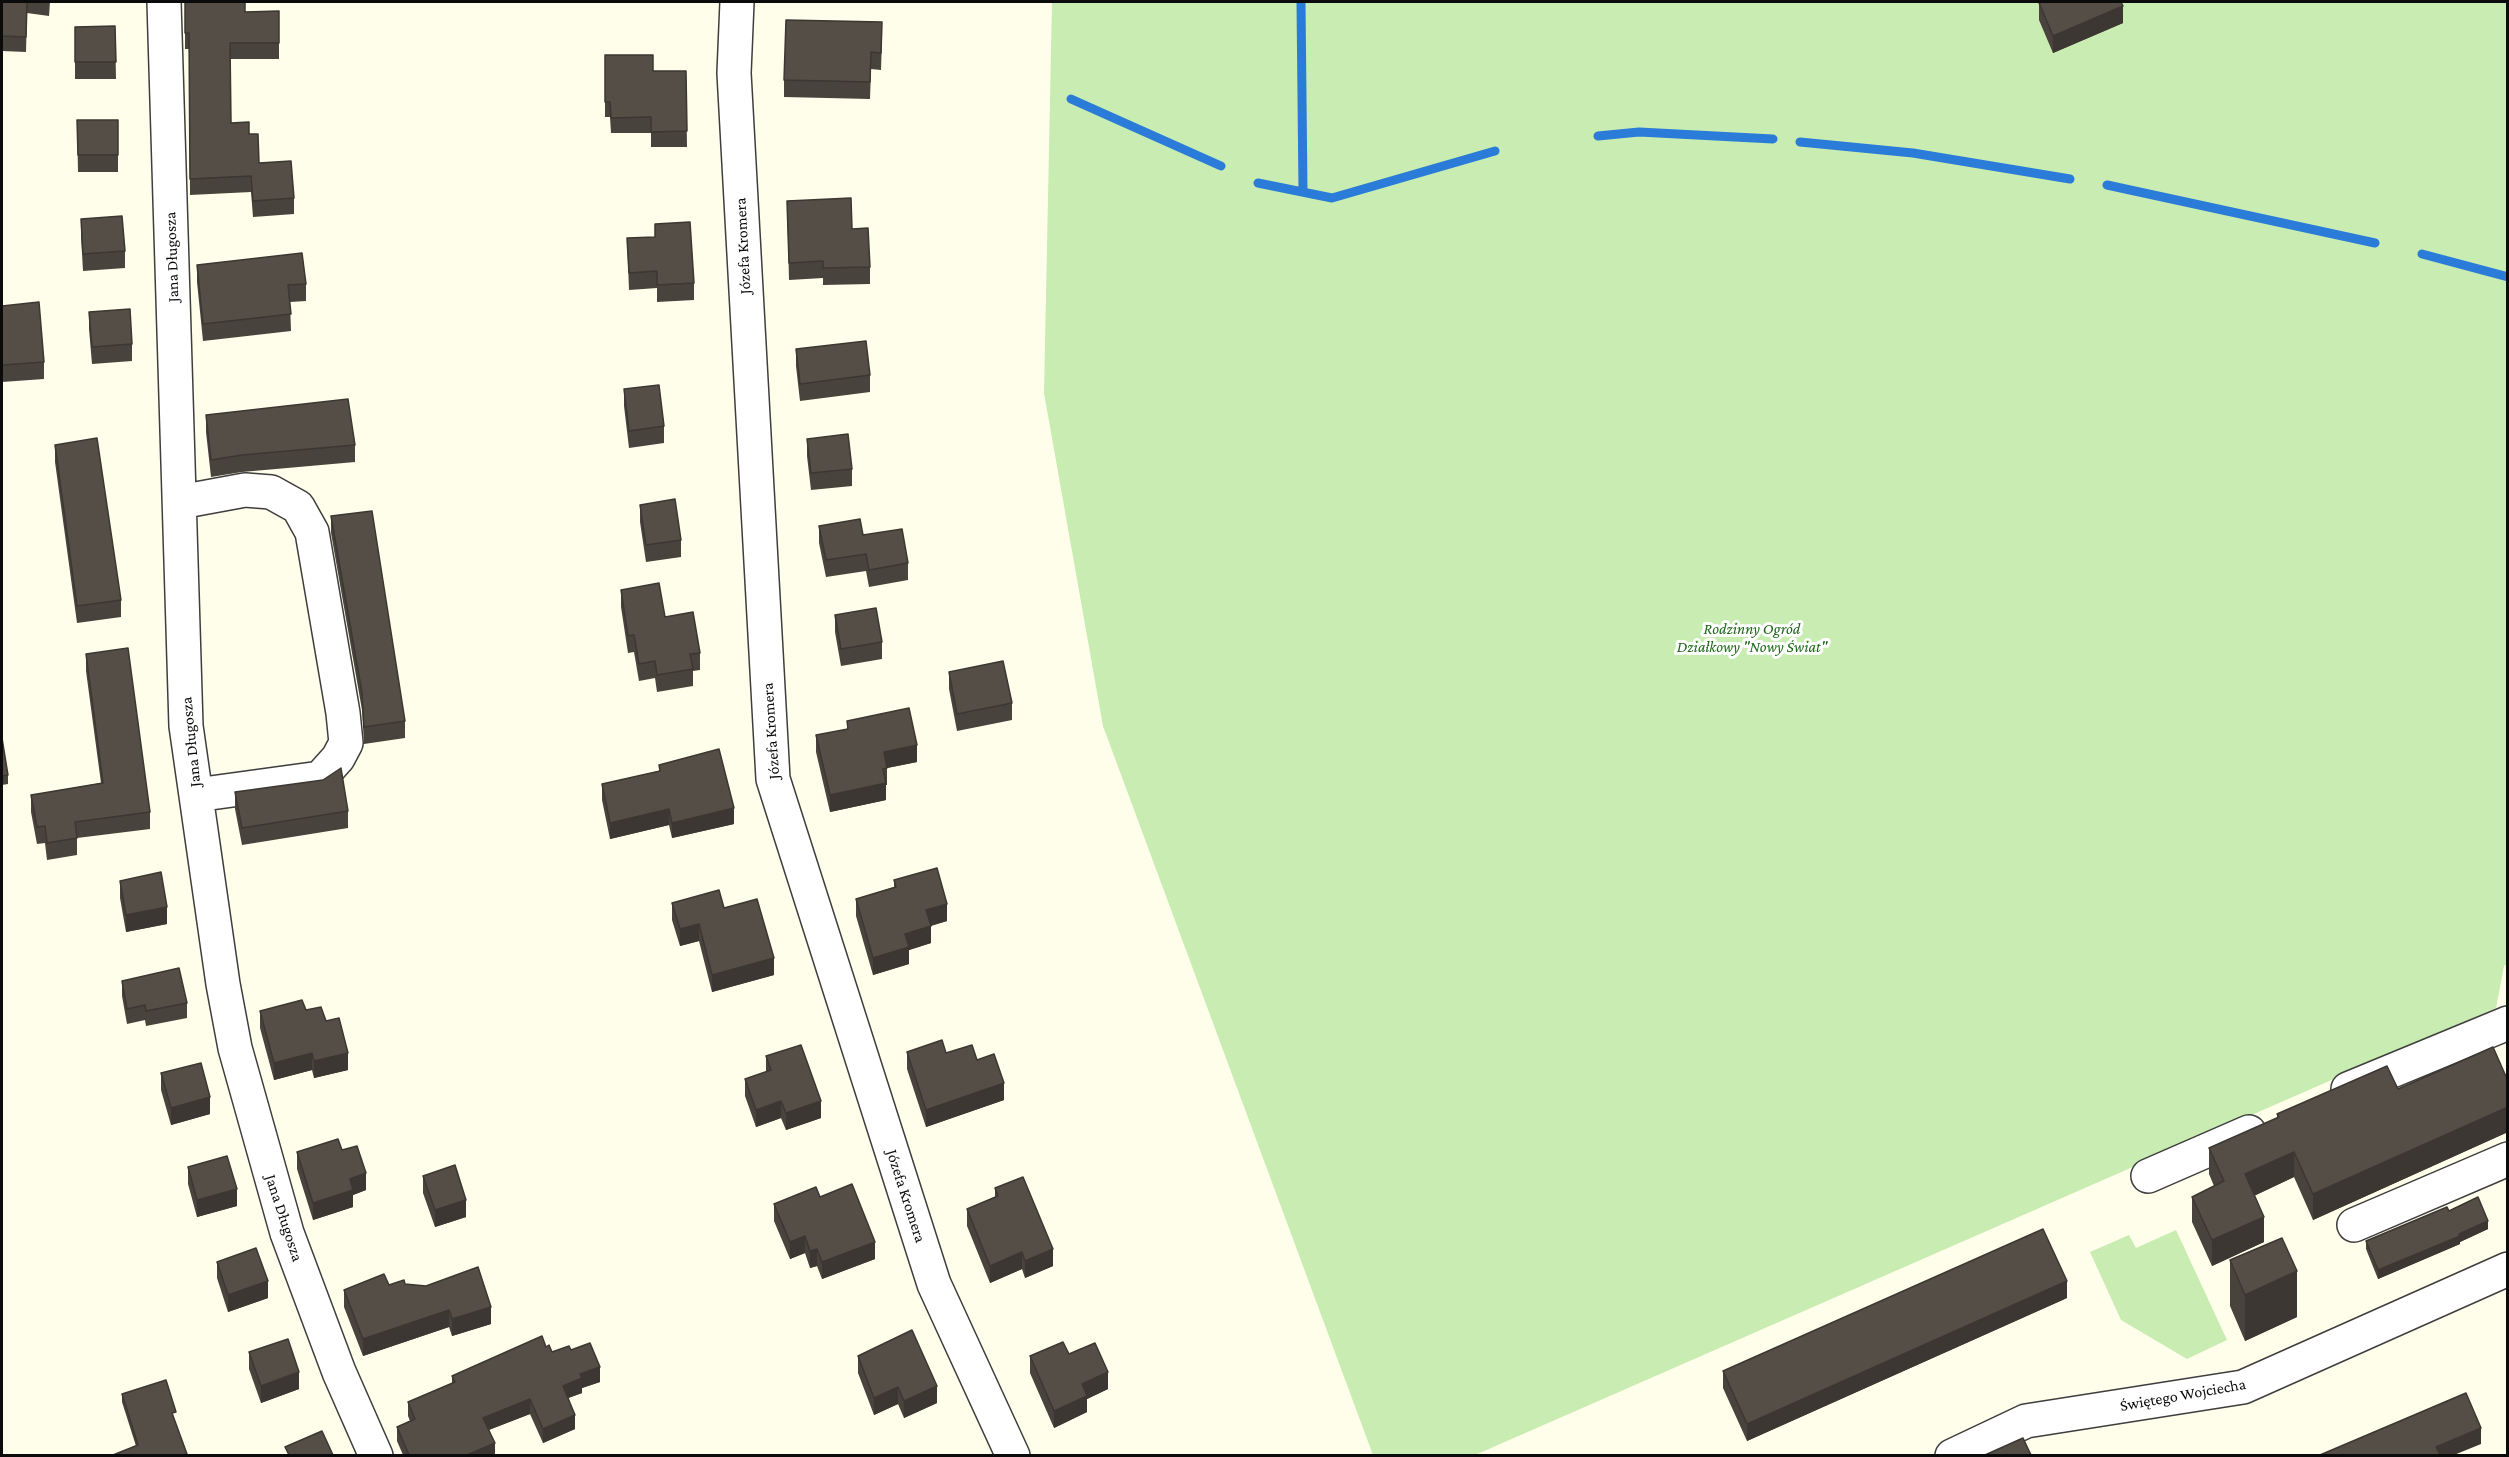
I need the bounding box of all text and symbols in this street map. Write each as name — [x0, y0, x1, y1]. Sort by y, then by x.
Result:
street label: Józefa Kromera — [731, 197, 755, 295]
street label: Jana Długosza — [161, 211, 183, 303]
park label: Rodzinny Ogród Działkowy "Nowy Świat" — [1677, 619, 1827, 657]
street label: Józefa Kromera — [758, 682, 784, 780]
street label: Jana Długosza — [177, 696, 205, 788]
street label: Józefa Kromera — [882, 1147, 930, 1245]
street label: Jana Długosza — [261, 1172, 307, 1264]
street label: Świętego Wojciecha — [2119, 1374, 2247, 1416]

